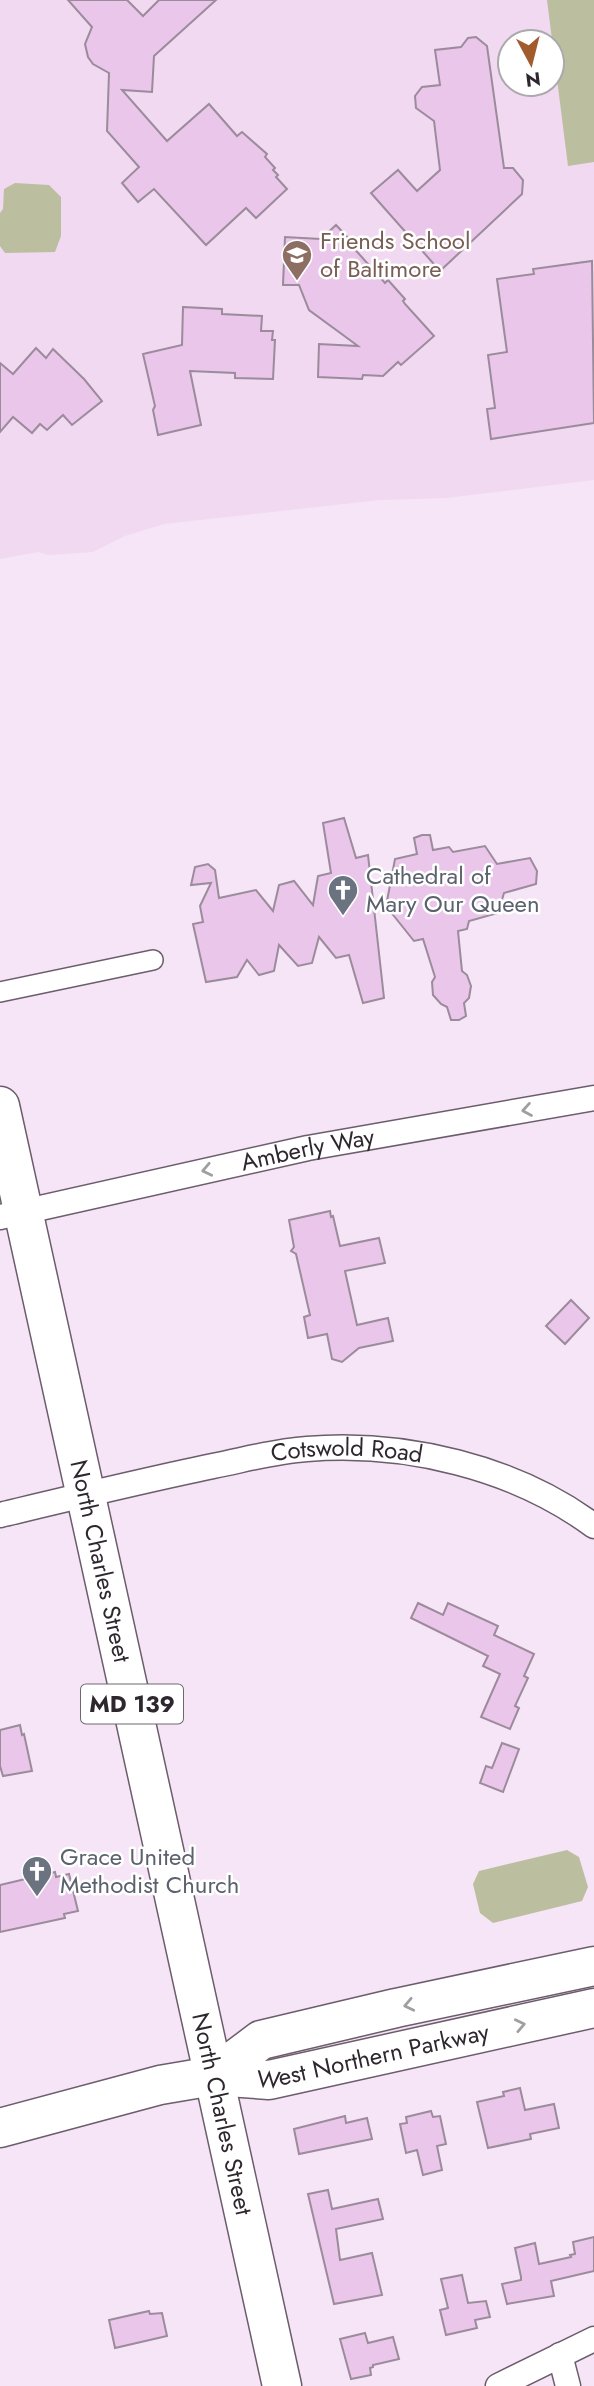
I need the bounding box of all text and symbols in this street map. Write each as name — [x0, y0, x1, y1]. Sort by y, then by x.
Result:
north arrow — [496, 28, 566, 98]
text: N — [524, 65, 542, 94]
place label: Friends School of Baltimore — [320, 223, 470, 286]
school or university icon: Friends School of Baltimore — [280, 238, 314, 282]
place label: Cathedral of Mary Our Queen — [366, 858, 540, 921]
church icon: Cathedral of Mary Our Queen — [326, 873, 360, 917]
one-way arrow — [521, 1102, 533, 1117]
street label: Amberly Way — [237, 1119, 377, 1180]
one-way arrow — [201, 1162, 213, 1177]
street label: Cotswold Road — [268, 1430, 425, 1472]
street label: North Charles Street — [61, 1456, 140, 1666]
road number: MD 139 — [81, 1684, 183, 1723]
place label: Grace United Methodist Church — [60, 1839, 239, 1902]
church icon: Grace United Methodist Church — [20, 1854, 54, 1898]
one-way arrow — [403, 1997, 415, 2011]
street label: North Charles Street — [183, 2009, 262, 2219]
street label: West Northern Parkway — [256, 2014, 493, 2098]
one-way arrow — [514, 2018, 526, 2033]

